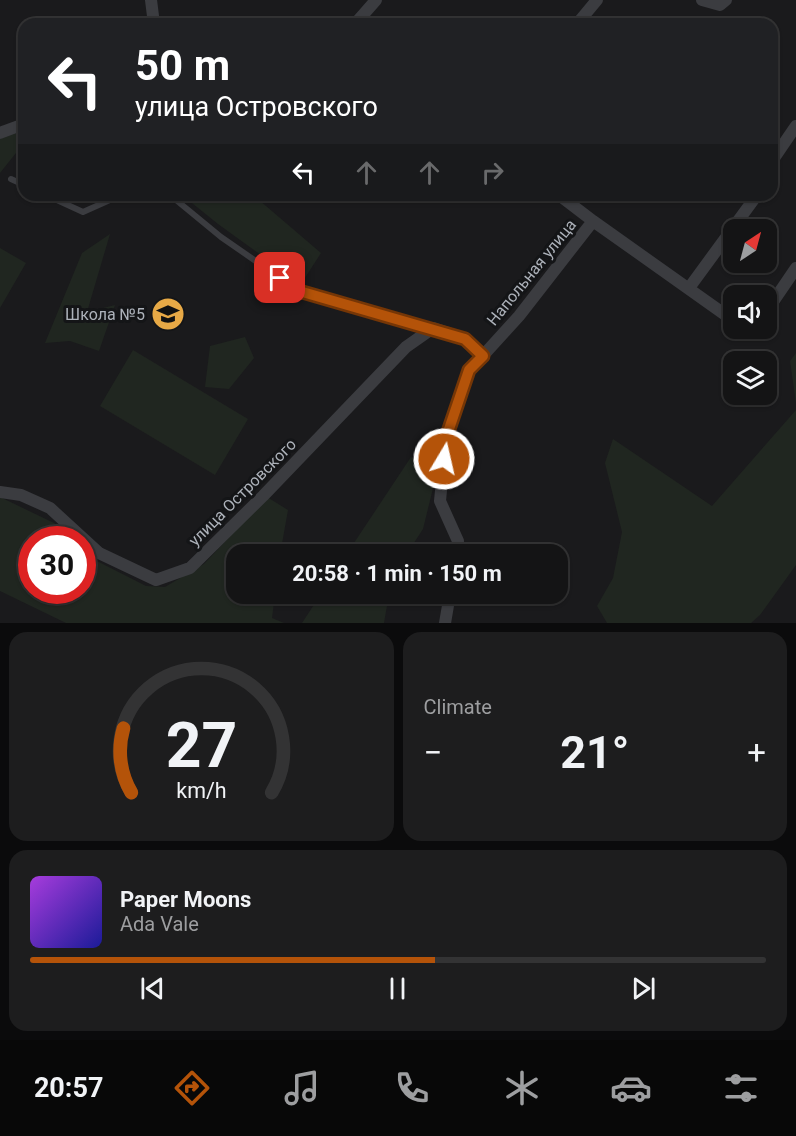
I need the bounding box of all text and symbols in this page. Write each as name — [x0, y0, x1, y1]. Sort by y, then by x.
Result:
text: 50 m — [135, 41, 230, 90]
icon: left — [36, 42, 114, 120]
text: улица Островского — [135, 91, 378, 123]
icon: left — [287, 156, 320, 189]
icon: ahead — [350, 156, 383, 189]
icon: ahead — [413, 156, 446, 189]
icon: right — [476, 156, 509, 189]
street label: Напольная улица — [483, 215, 580, 329]
north arrow — [723, 219, 777, 273]
map controls — [723, 219, 777, 405]
pin — [254, 252, 305, 303]
icon: arrive — [263, 261, 296, 294]
button: sound — [723, 285, 777, 339]
school or university icon: Школа №5 — [150, 296, 186, 332]
place label: Школа №5 — [65, 305, 145, 324]
button: layers — [723, 351, 777, 405]
position arrow — [412, 427, 476, 491]
street label: улица Островского — [185, 435, 300, 550]
speed limit sign: 30 — [18, 526, 96, 604]
text: 20:58 · 1 min · 150 m — [292, 561, 502, 586]
text: Climate — [424, 695, 492, 719]
text: 27 — [165, 709, 237, 782]
text: 21° — [560, 726, 629, 779]
text: − — [424, 733, 442, 772]
text: + — [747, 733, 766, 772]
text: km/h — [176, 779, 226, 804]
text: Paper Moons — [120, 887, 251, 912]
text: Ada Vale — [120, 912, 199, 936]
icon: previous — [136, 972, 169, 1005]
icon: pause — [381, 972, 414, 1005]
icon: next — [627, 972, 660, 1005]
icon: directions — [171, 1067, 213, 1109]
icon: music — [281, 1067, 323, 1109]
icon: phone — [391, 1067, 433, 1109]
icon: climate — [501, 1067, 543, 1109]
icon: car — [610, 1067, 652, 1109]
icon: filters — [720, 1067, 762, 1109]
text: 20:57 — [34, 1072, 103, 1104]

